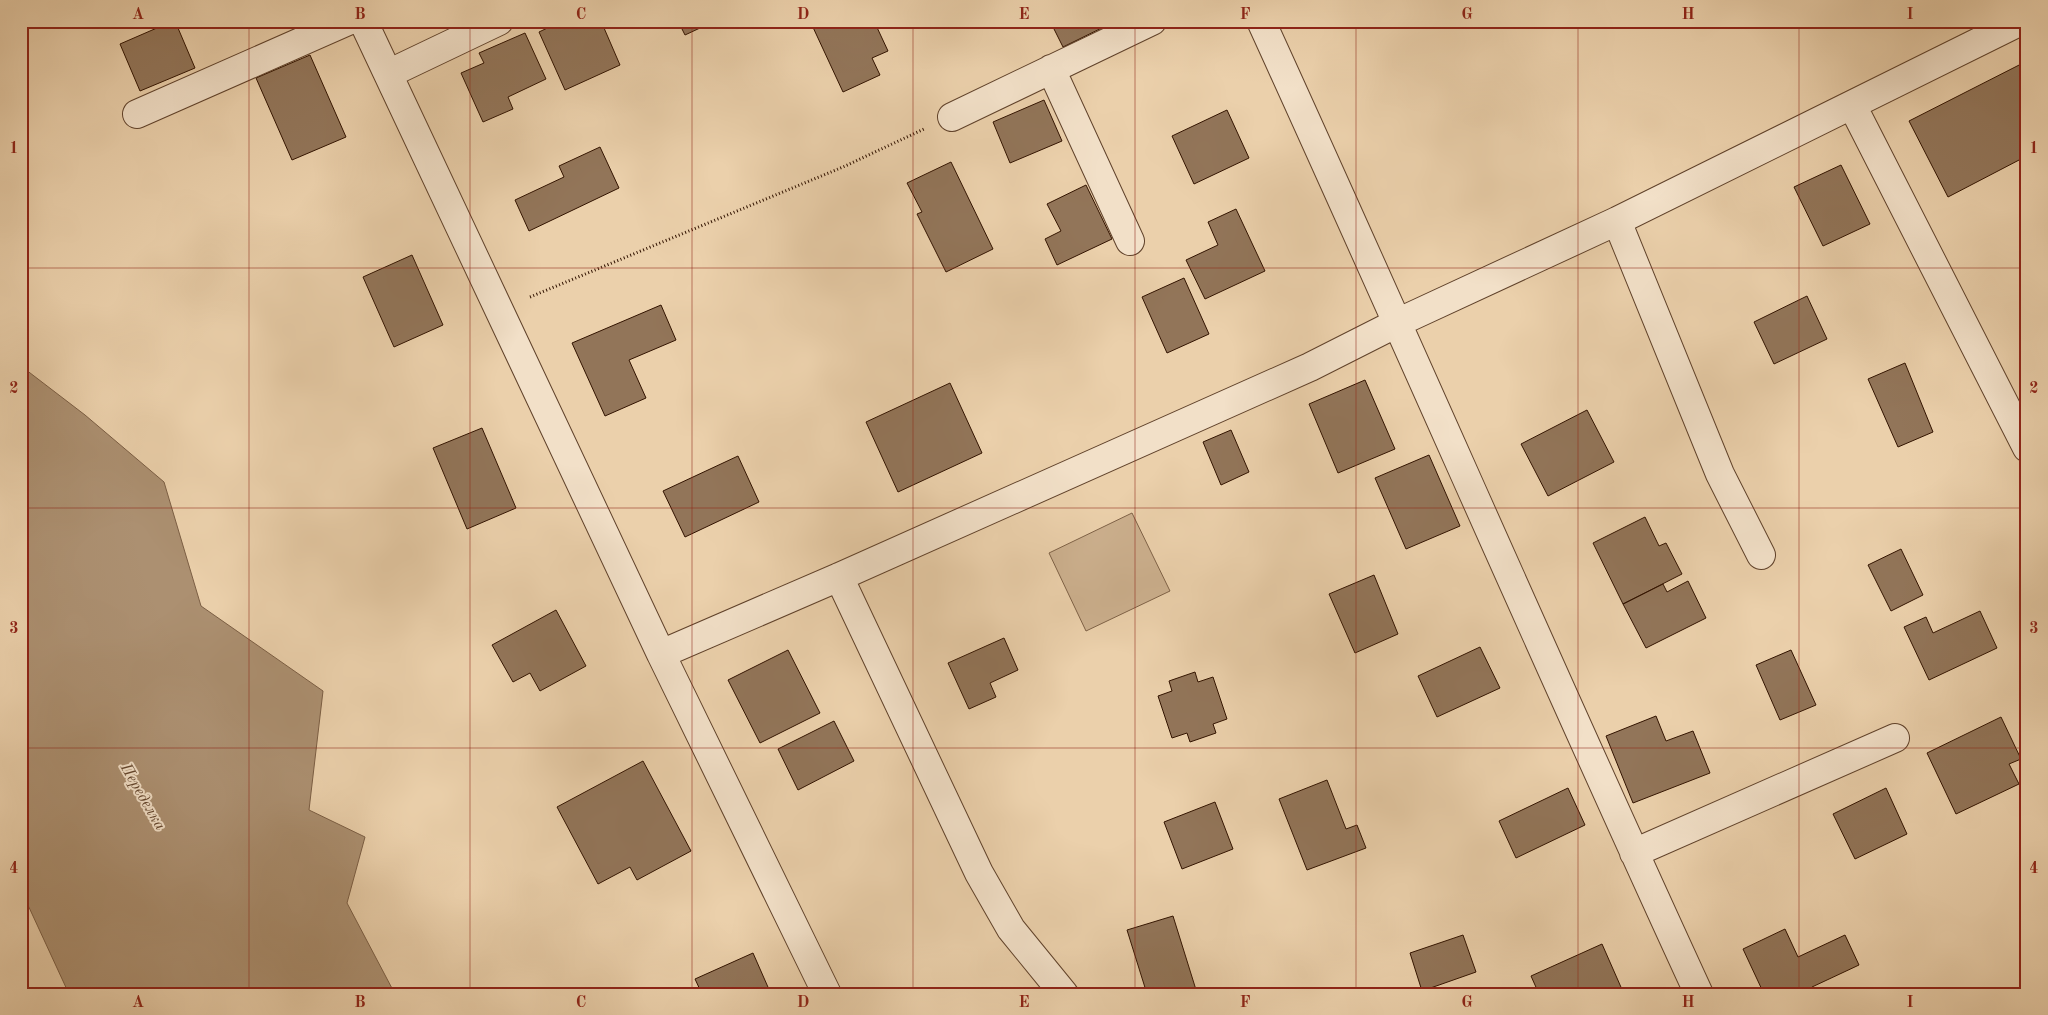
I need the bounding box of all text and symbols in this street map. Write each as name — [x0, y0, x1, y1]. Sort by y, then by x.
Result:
text: A — [132, 7, 144, 23]
text: B — [354, 7, 366, 23]
text: C — [576, 7, 586, 23]
text: D — [797, 7, 809, 23]
text: E — [1018, 7, 1030, 23]
text: F — [1240, 7, 1251, 23]
text: G — [1461, 7, 1473, 23]
text: H — [1681, 7, 1695, 23]
text: I — [1906, 7, 1914, 23]
text: 1 — [9, 141, 19, 157]
text: 1 — [2029, 141, 2039, 157]
text: 2 — [9, 381, 19, 397]
text: 2 — [2029, 381, 2039, 397]
text: 3 — [9, 621, 19, 637]
text: 3 — [2029, 621, 2039, 637]
water label: Переделка — [116, 760, 168, 834]
text: 4 — [9, 861, 19, 877]
text: 4 — [2029, 861, 2039, 877]
text: A — [132, 995, 144, 1011]
text: B — [354, 995, 366, 1011]
text: C — [576, 995, 586, 1011]
text: D — [797, 995, 809, 1011]
text: E — [1018, 995, 1030, 1011]
text: F — [1240, 995, 1251, 1011]
text: G — [1461, 995, 1473, 1011]
text: H — [1681, 995, 1695, 1011]
text: I — [1906, 995, 1914, 1011]

